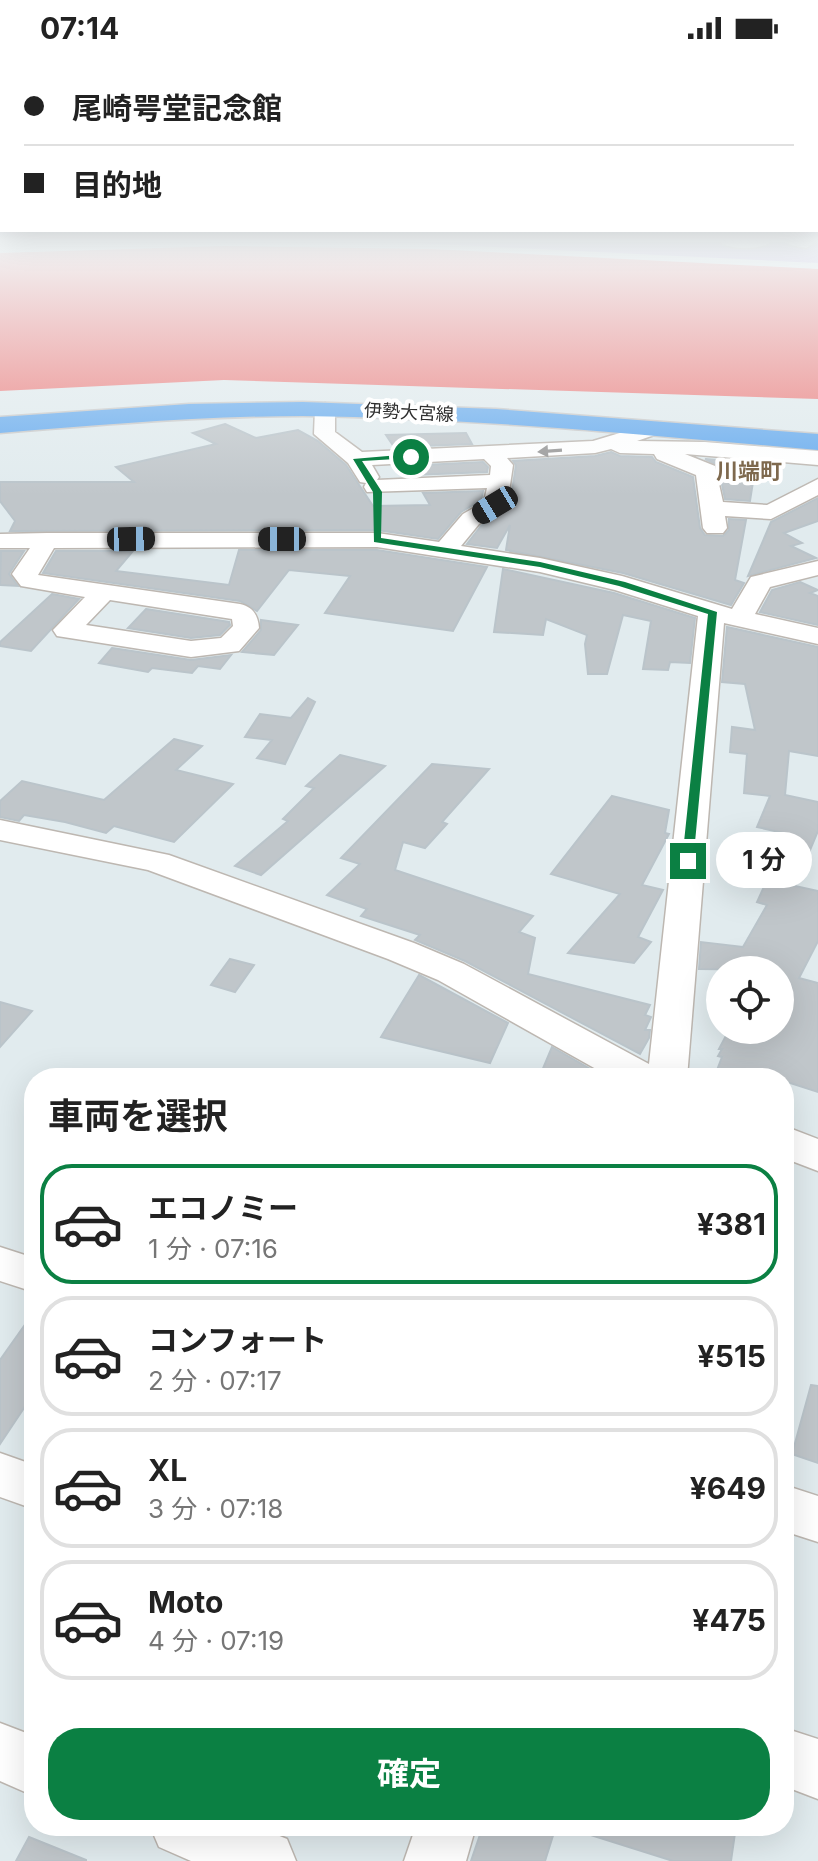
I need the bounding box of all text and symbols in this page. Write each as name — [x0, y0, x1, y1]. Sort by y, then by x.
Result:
text: 07:14 — [40, 10, 119, 46]
text: 尾崎咢堂記念館 — [72, 90, 282, 126]
text: 目的地 — [72, 167, 162, 203]
street label: 伊勢大宮線 — [364, 399, 454, 425]
route start — [393, 439, 429, 475]
one-way arrow — [537, 445, 562, 458]
district label: 川端町 — [716, 458, 782, 484]
car — [468, 482, 522, 528]
car — [107, 527, 155, 551]
car — [258, 527, 306, 551]
callout: 1 分 — [716, 833, 812, 889]
route end — [670, 843, 706, 879]
text: 1 分 — [742, 844, 786, 875]
map controls — [706, 956, 794, 1044]
button: locate — [706, 956, 794, 1044]
text: 車両を選択 — [48, 1094, 228, 1138]
icon: car — [52, 1188, 124, 1260]
text: エコノミー — [148, 1190, 298, 1226]
text: ¥381 — [697, 1206, 766, 1242]
text: 1 分 · 07:16 — [148, 1233, 278, 1264]
icon: car — [52, 1320, 124, 1392]
text: コンフォート — [148, 1322, 327, 1358]
text: ¥515 — [698, 1338, 766, 1374]
text: 2 分 · 07:17 — [148, 1365, 282, 1396]
icon: car — [52, 1452, 124, 1524]
text: XL — [148, 1452, 187, 1488]
text: ¥649 — [690, 1470, 766, 1506]
text: 3 分 · 07:18 — [148, 1493, 283, 1524]
icon: car — [52, 1584, 124, 1656]
text: Moto — [148, 1584, 223, 1620]
text: ¥475 — [692, 1602, 766, 1638]
text: 4 分 · 07:19 — [148, 1625, 284, 1656]
button: 確定 — [48, 1728, 770, 1820]

